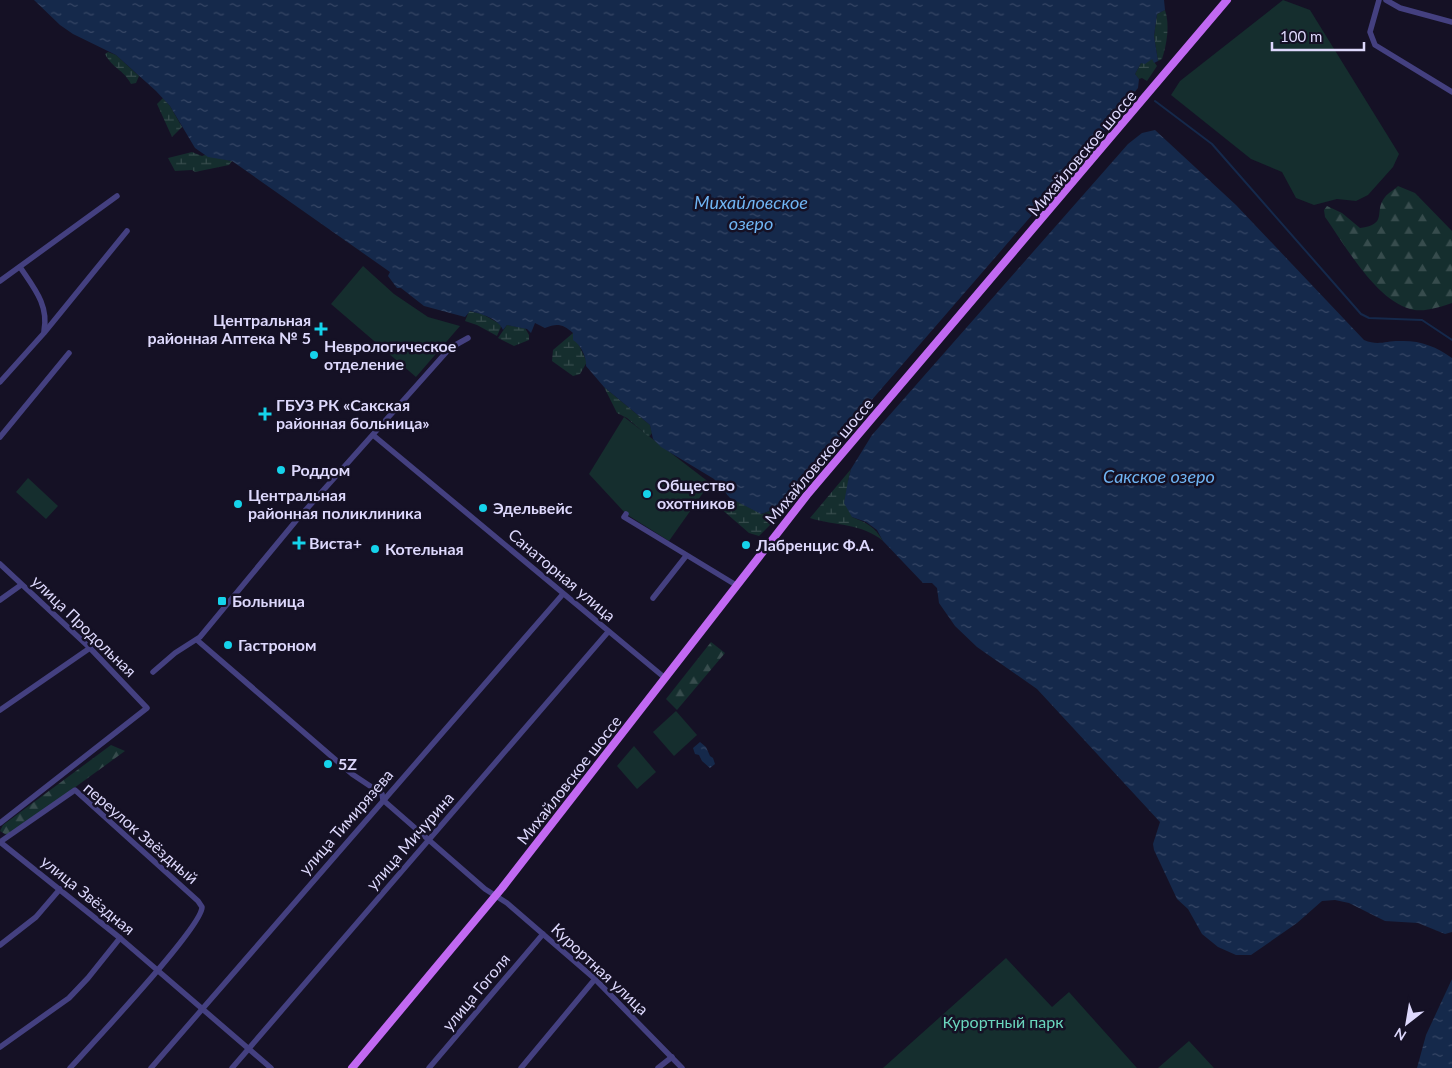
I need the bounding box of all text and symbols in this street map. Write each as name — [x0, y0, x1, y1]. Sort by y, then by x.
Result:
scale bar — [1272, 20, 1364, 52]
text: 100 m — [1280, 27, 1322, 45]
street label: Михайловское шоссе — [1023, 86, 1140, 219]
water label: Михайловское озеро — [694, 191, 808, 234]
place label: Центральная районная Аптека № 5 — [148, 310, 311, 347]
marker: Центральная районная Аптека № 5 — [315, 323, 327, 335]
place label: Неврологическое отделение — [324, 336, 457, 373]
marker: Неврологическое отделение — [308, 349, 320, 361]
street label: Михайловское шоссе — [760, 394, 877, 527]
place label: ГБУЗ РК «Сакская районная больница» — [276, 395, 430, 432]
marker: ГБУЗ РК «Сакская районная больница» — [258, 407, 272, 421]
place label: Роддом — [291, 460, 350, 479]
marker: Роддом — [275, 464, 287, 476]
water label: Сакское озеро — [1103, 465, 1215, 487]
place label: Общество охотников — [657, 475, 735, 512]
place label: Центральная районная поликлиника — [248, 485, 422, 522]
marker: Общество охотников — [641, 488, 653, 500]
marker: Центральная районная поликлиника — [232, 498, 244, 510]
place label: Эдельвейс — [493, 498, 573, 517]
marker: Эдельвейс — [477, 502, 489, 514]
street label: Санаторная улица — [505, 524, 620, 625]
place label: Виста+ — [309, 533, 362, 552]
place label: Лабренцис Ф.А. — [755, 535, 874, 554]
marker: Виста+ — [293, 537, 305, 549]
place label: Котельная — [385, 539, 464, 558]
marker: Лабренцис Ф.А. — [740, 539, 752, 551]
marker: Котельная — [369, 543, 381, 555]
street label: улица Продольная — [28, 571, 140, 680]
place label: Больница — [232, 591, 305, 610]
marker: Больница — [216, 595, 228, 607]
place label: Гастроном — [238, 635, 316, 654]
marker: Гастроном — [222, 639, 234, 651]
street label: Михайловское шоссе — [512, 711, 625, 848]
place label: 5Z — [338, 754, 357, 773]
marker: 5Z — [322, 758, 334, 770]
street label: улица Тимирязева — [295, 765, 397, 878]
street label: переулок Звёздный — [80, 778, 202, 887]
street label: улица Мичурина — [362, 788, 457, 893]
street label: улица Звёздная — [38, 851, 139, 938]
street label: Курортная улица — [548, 919, 653, 1018]
street label: улица Гоголя — [438, 949, 513, 1034]
north arrow — [1382, 998, 1432, 1048]
park label: Курортный парк — [942, 1012, 1064, 1031]
text: N — [1391, 1025, 1409, 1045]

